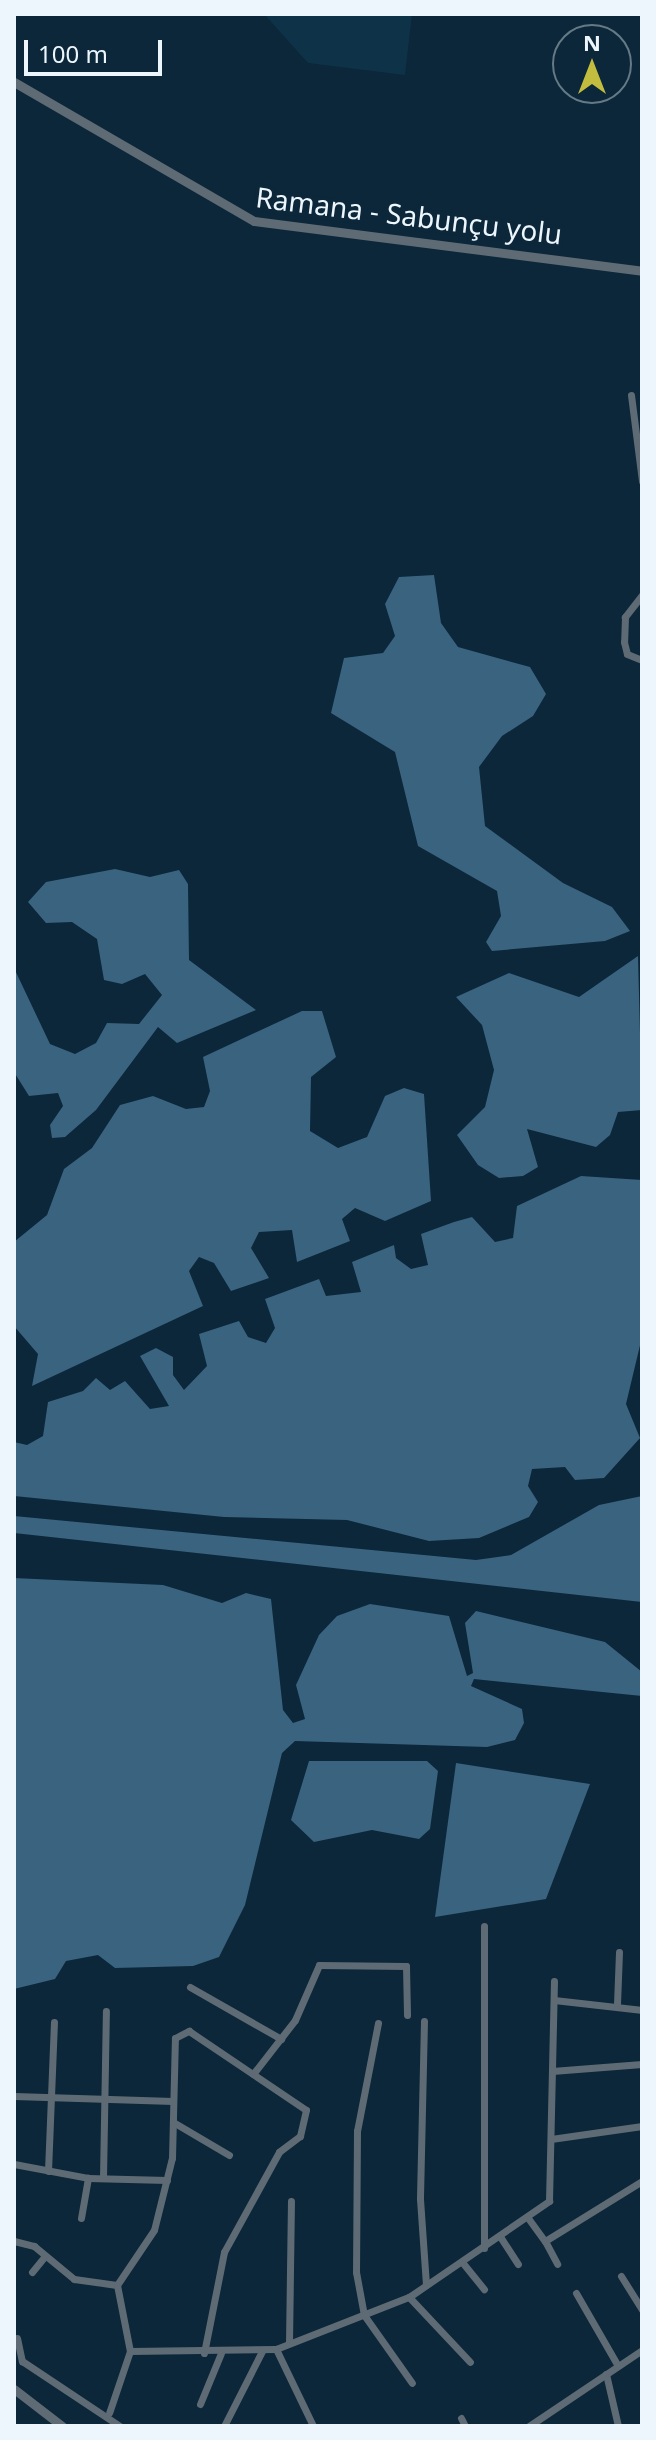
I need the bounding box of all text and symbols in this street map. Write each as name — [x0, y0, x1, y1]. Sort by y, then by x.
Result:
scale bar — [28, 24, 166, 74]
north arrow — [552, 24, 632, 104]
text: N — [583, 27, 601, 57]
text: 100 m — [38, 37, 108, 70]
street label: Ramana - Sabunçu yolu — [254, 180, 564, 250]

